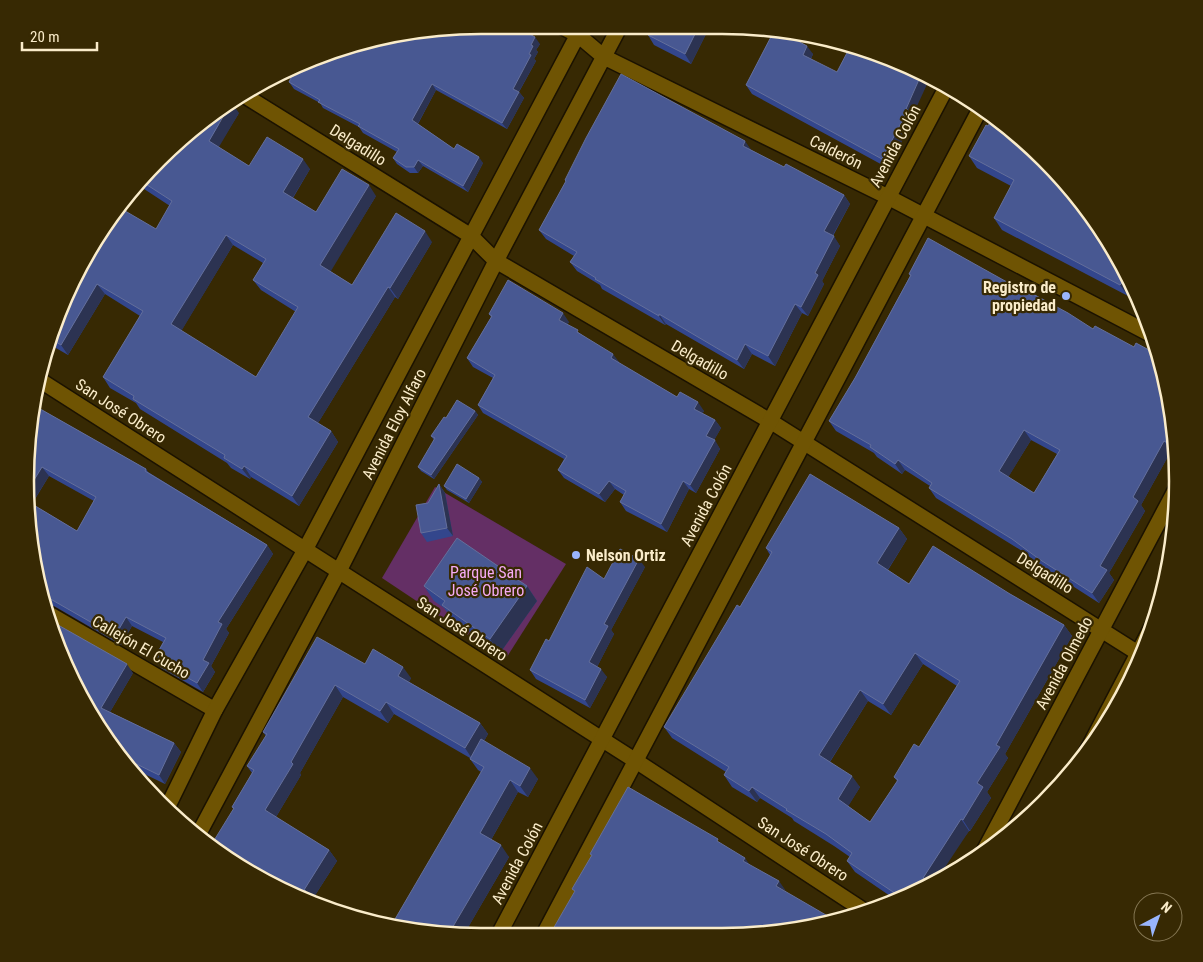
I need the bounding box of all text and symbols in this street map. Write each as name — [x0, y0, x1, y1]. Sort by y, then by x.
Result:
scale bar — [22, 20, 98, 52]
text: 20 m — [30, 28, 60, 46]
street label: Avenida Colón — [865, 102, 925, 190]
street label: Delgadillo — [326, 120, 390, 170]
street label: Calderón — [807, 131, 865, 173]
place label: Registro de propiedad — [983, 278, 1056, 315]
marker: Registro de propiedad — [1060, 290, 1072, 302]
street label: Delgadillo — [668, 336, 732, 384]
street label: Avenida Eloy Alfaro — [358, 365, 430, 483]
street label: San José Obrero — [72, 375, 170, 447]
street label: Avenida Colón — [676, 461, 736, 549]
place label: Nelson Ortiz — [586, 546, 666, 565]
street label: Delgadillo — [1013, 548, 1077, 598]
marker: Nelson Ortiz — [570, 549, 582, 561]
park label: Parque San José Obrero — [448, 563, 524, 600]
street label: San José Obrero — [413, 593, 511, 665]
street label: Callejón El Cucho — [89, 611, 193, 683]
street label: Avenida Olmedo — [1032, 613, 1096, 713]
street label: San José Obrero — [754, 813, 852, 885]
street label: Avenida Colón — [487, 819, 547, 907]
north arrow — [1133, 892, 1183, 942]
text: N — [1158, 898, 1175, 916]

